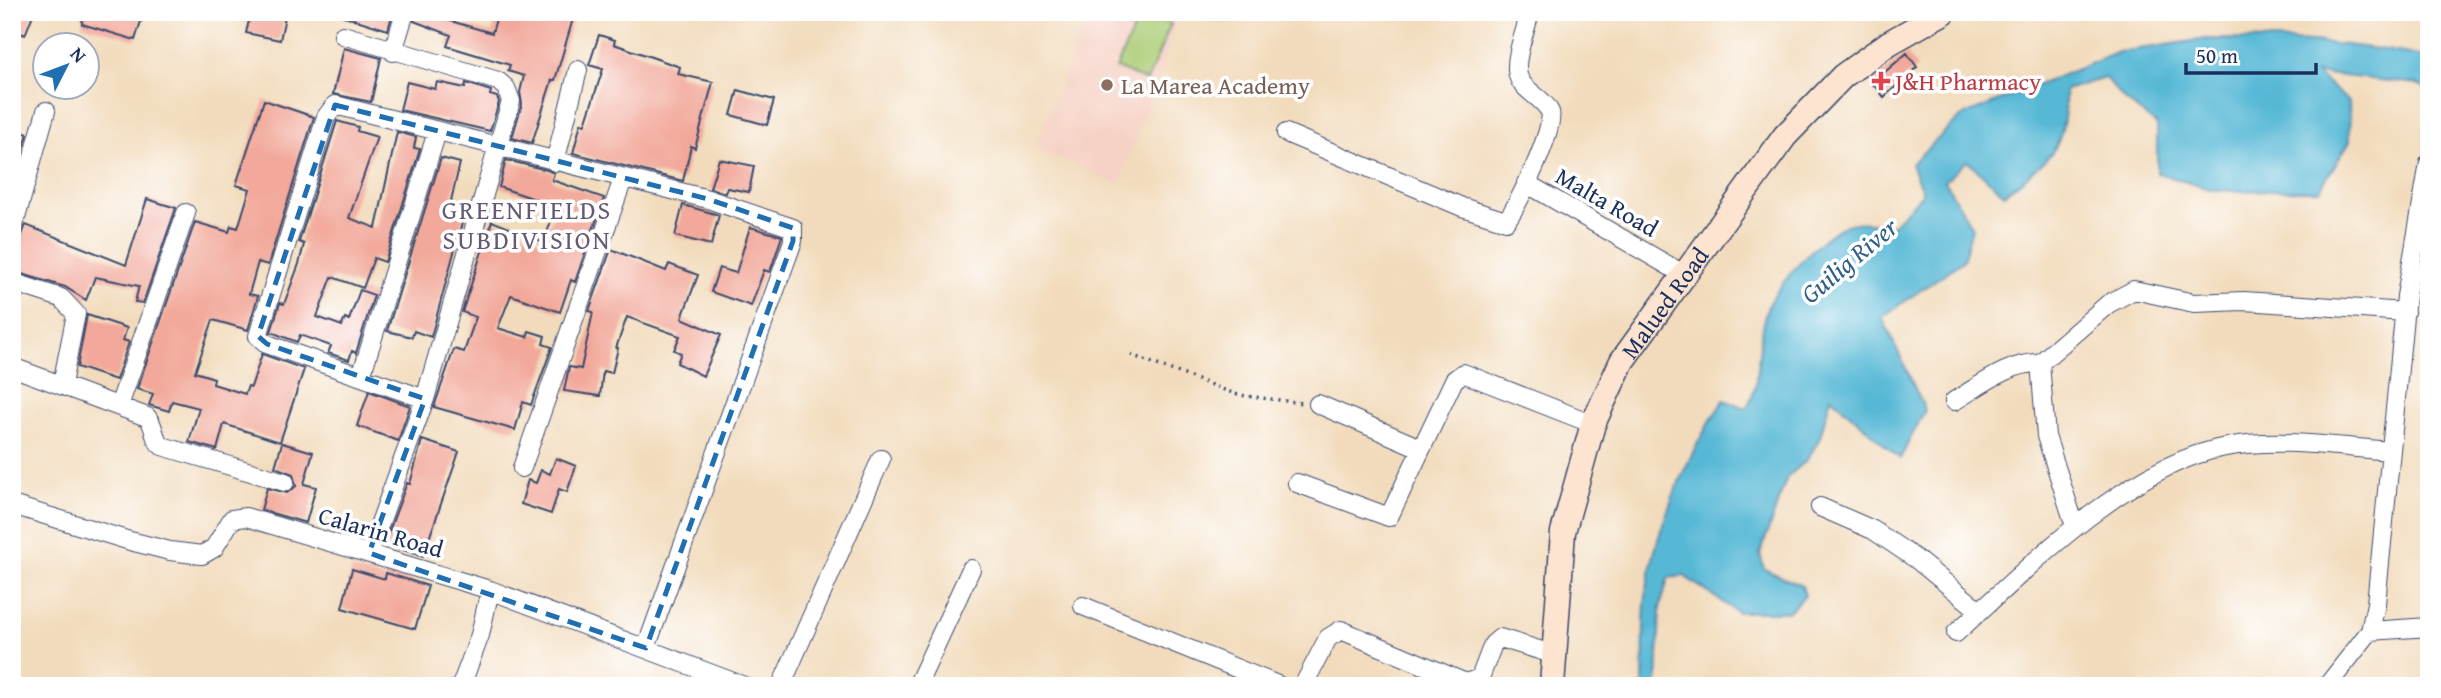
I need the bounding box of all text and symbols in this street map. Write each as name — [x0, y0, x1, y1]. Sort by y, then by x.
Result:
north arrow — [32, 32, 102, 102]
scale bar — [2186, 32, 2315, 76]
text: 50 m — [2196, 40, 2238, 71]
text: N — [64, 41, 93, 69]
place label: J&H Pharmacy — [1892, 64, 2041, 99]
place label: La Marea Academy — [1121, 68, 1310, 103]
marker: J&H Pharmacy — [1873, 73, 1889, 89]
marker: La Marea Academy — [1099, 77, 1115, 93]
street label: Malta Road — [1549, 159, 1665, 246]
district label: GREENFIELDS SUBDIVISION — [442, 190, 612, 259]
water label: Guilig River — [1792, 207, 1907, 312]
street label: Malued Road — [1612, 239, 1717, 366]
street label: Calarin Road — [315, 498, 448, 567]

